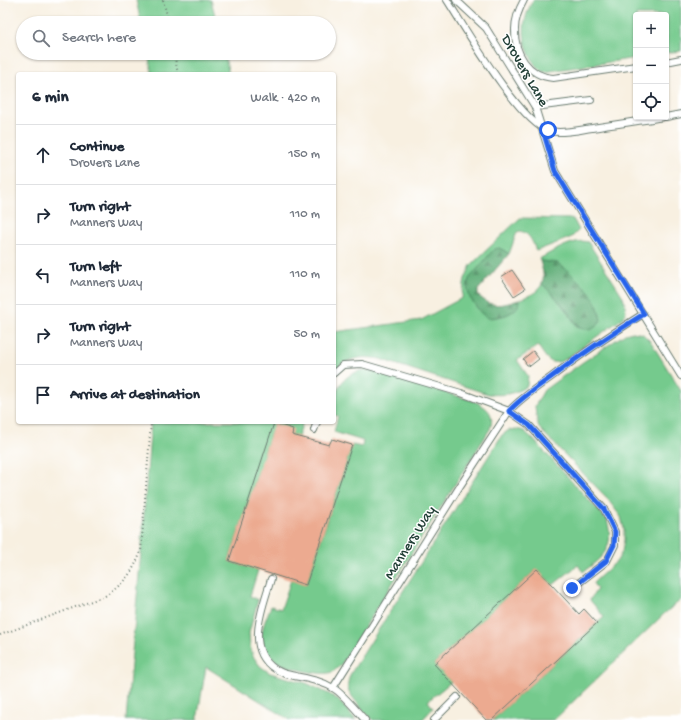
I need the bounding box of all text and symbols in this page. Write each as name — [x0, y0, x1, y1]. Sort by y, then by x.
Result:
map controls — [633, 12, 669, 120]
button: + — [633, 12, 669, 48]
search box — [16, 16, 336, 60]
icon: search — [30, 27, 52, 49]
text: Search here — [62, 29, 136, 47]
street label: Drovers Lane — [496, 31, 552, 110]
button: − — [633, 48, 669, 84]
button: locate — [633, 84, 669, 120]
text: 6 min — [32, 88, 68, 108]
text: Walk · 420 m — [251, 91, 320, 106]
route start — [539, 121, 557, 139]
text: Continue — [70, 138, 124, 156]
icon: ahead — [32, 144, 54, 166]
text: 150 m — [288, 147, 320, 162]
text: Drovers Lane — [70, 156, 140, 171]
text: Turn right — [70, 198, 130, 216]
icon: right — [32, 204, 54, 226]
text: 110 m — [290, 207, 320, 222]
text: Manners Way — [70, 216, 142, 231]
text: Turn left — [70, 258, 121, 276]
icon: left — [32, 264, 54, 286]
text: 110 m — [290, 267, 320, 282]
text: Manners Way — [70, 276, 142, 291]
text: Turn right — [70, 318, 130, 336]
icon: right — [32, 324, 54, 346]
text: 50 m — [293, 327, 320, 342]
text: Manners Way — [70, 336, 142, 351]
icon: arrive — [32, 384, 54, 406]
text: Arrive at destination — [70, 386, 200, 404]
street label: Manners Way — [381, 502, 441, 583]
route end — [563, 579, 581, 597]

